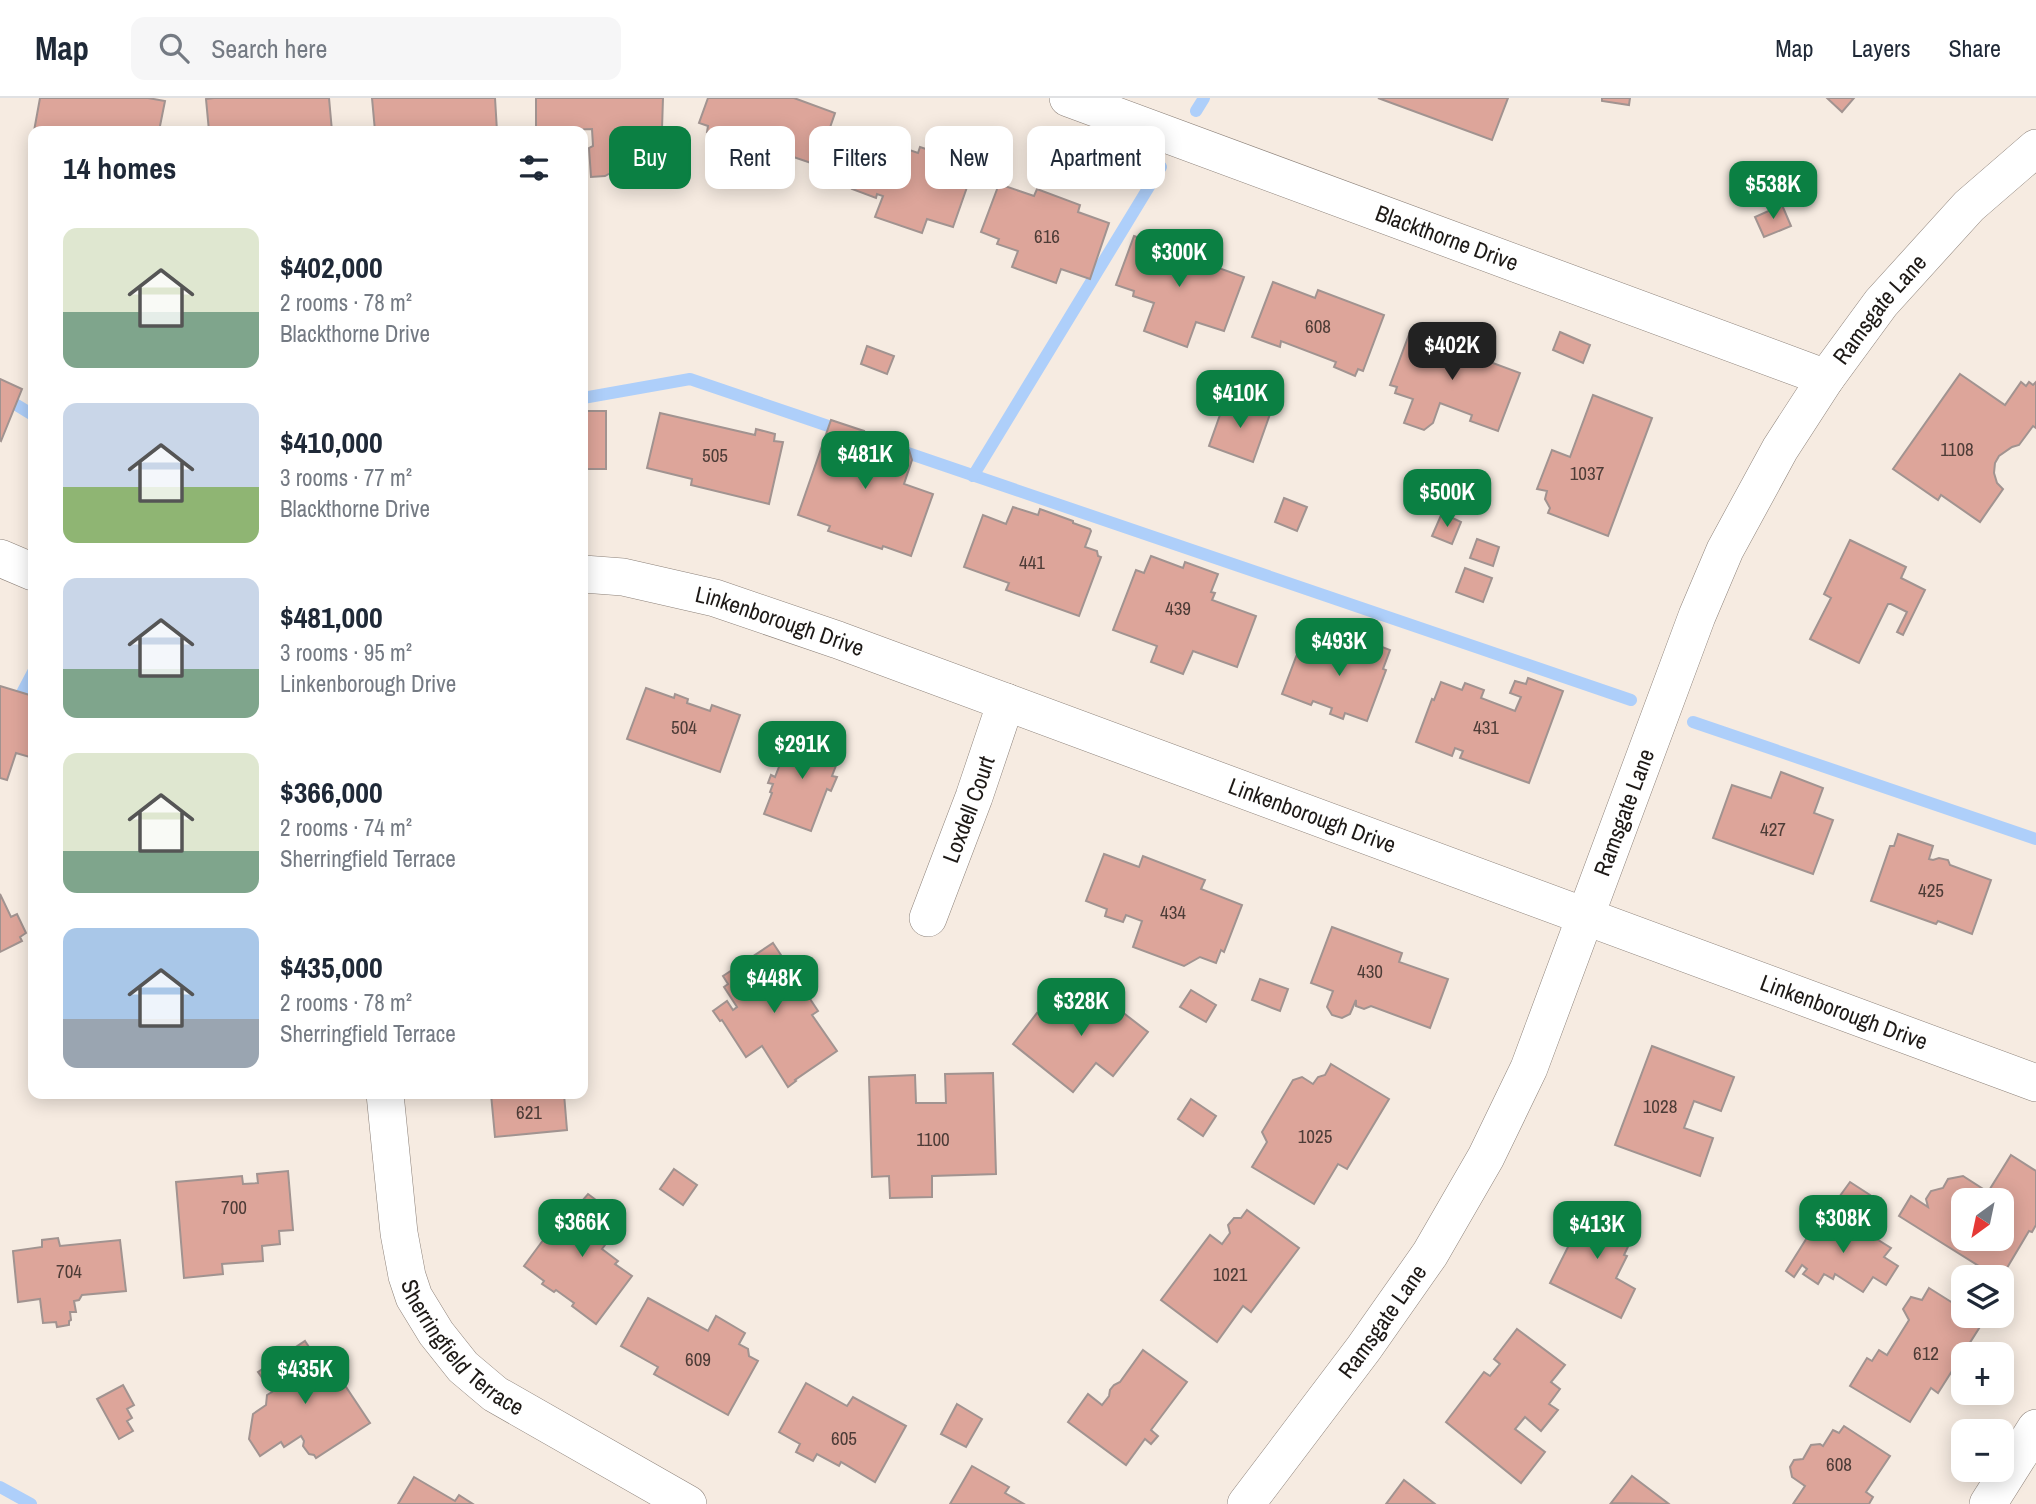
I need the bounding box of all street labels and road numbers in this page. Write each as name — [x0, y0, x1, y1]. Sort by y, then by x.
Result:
street label: Blackthorne Drive — [1371, 197, 1523, 278]
street label: Ramsgate Lane — [1825, 247, 1933, 370]
street label: Linkenborough Drive — [693, 578, 869, 663]
street label: Ramsgate Lane — [1586, 744, 1661, 880]
street label: Loxdell Court — [935, 752, 1002, 867]
street label: Linkenborough Drive — [1224, 770, 1400, 860]
street label: Linkenborough Drive — [1756, 966, 1932, 1057]
street label: Ramsgate Lane — [1331, 1258, 1433, 1384]
street label: Sherringfield Terrace — [394, 1275, 530, 1422]

